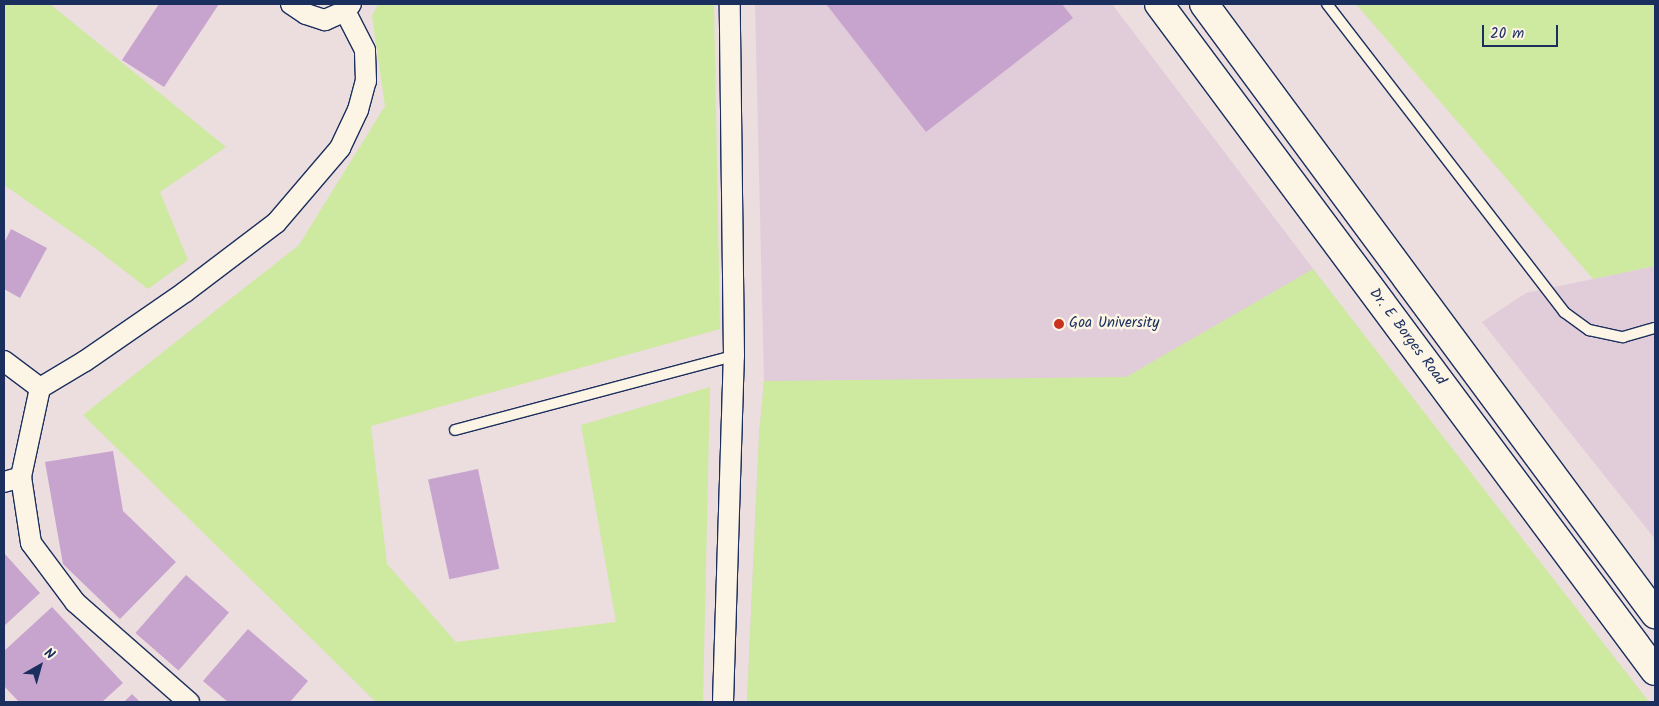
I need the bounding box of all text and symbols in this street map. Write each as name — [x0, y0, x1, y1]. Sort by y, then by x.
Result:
scale bar — [1484, 15, 1560, 47]
text: 20 m — [1490, 22, 1524, 46]
street label: Dr. E Borges Road — [1365, 285, 1449, 389]
place label: Goa University — [1069, 315, 1159, 333]
marker: Goa University — [1053, 318, 1065, 330]
north arrow — [15, 641, 65, 691]
text: N — [39, 643, 59, 666]

